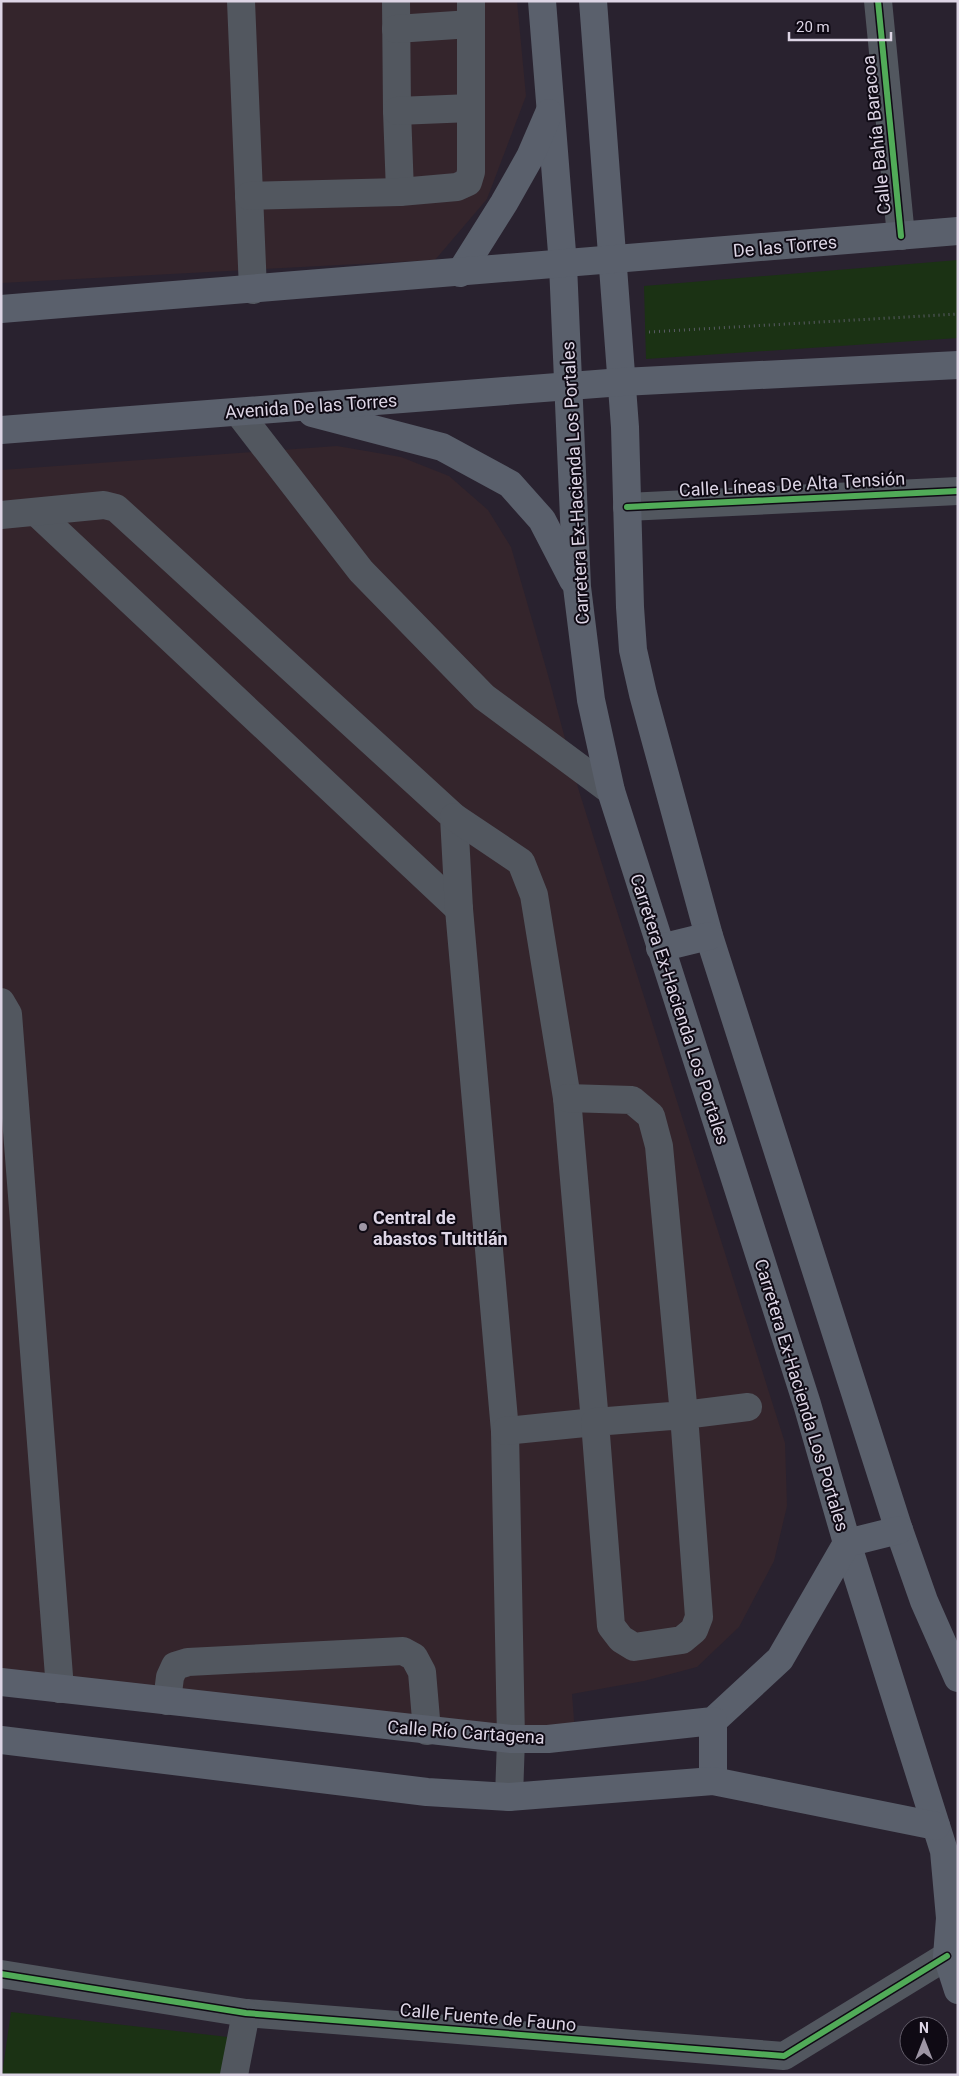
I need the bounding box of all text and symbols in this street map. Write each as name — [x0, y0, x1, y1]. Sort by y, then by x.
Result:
scale bar — [789, 10, 892, 42]
text: 20 m — [796, 18, 830, 36]
street label: Calle Bahía Baracoa — [857, 54, 895, 216]
street label: De las Torres — [732, 231, 838, 261]
street label: Carretera Ex-Hacienda Los Portales — [557, 341, 593, 625]
street label: Avenida De las Torres — [224, 390, 398, 422]
street label: Calle Líneas De Alta Tensión — [678, 468, 906, 500]
street label: Carretera Ex-Hacienda Los Portales — [626, 871, 734, 1147]
place label: Central de abastos Tultitlán — [373, 1207, 508, 1249]
marker: Central de abastos Tultitlán — [357, 1221, 369, 1233]
street label: Carretera Ex-Hacienda Los Portales — [750, 1256, 854, 1534]
street label: Calle Río Cartagena — [387, 1716, 545, 1748]
street label: Calle Fuente de Fauno — [399, 1999, 577, 2035]
north arrow — [899, 2016, 949, 2066]
text: N — [919, 2020, 929, 2036]

